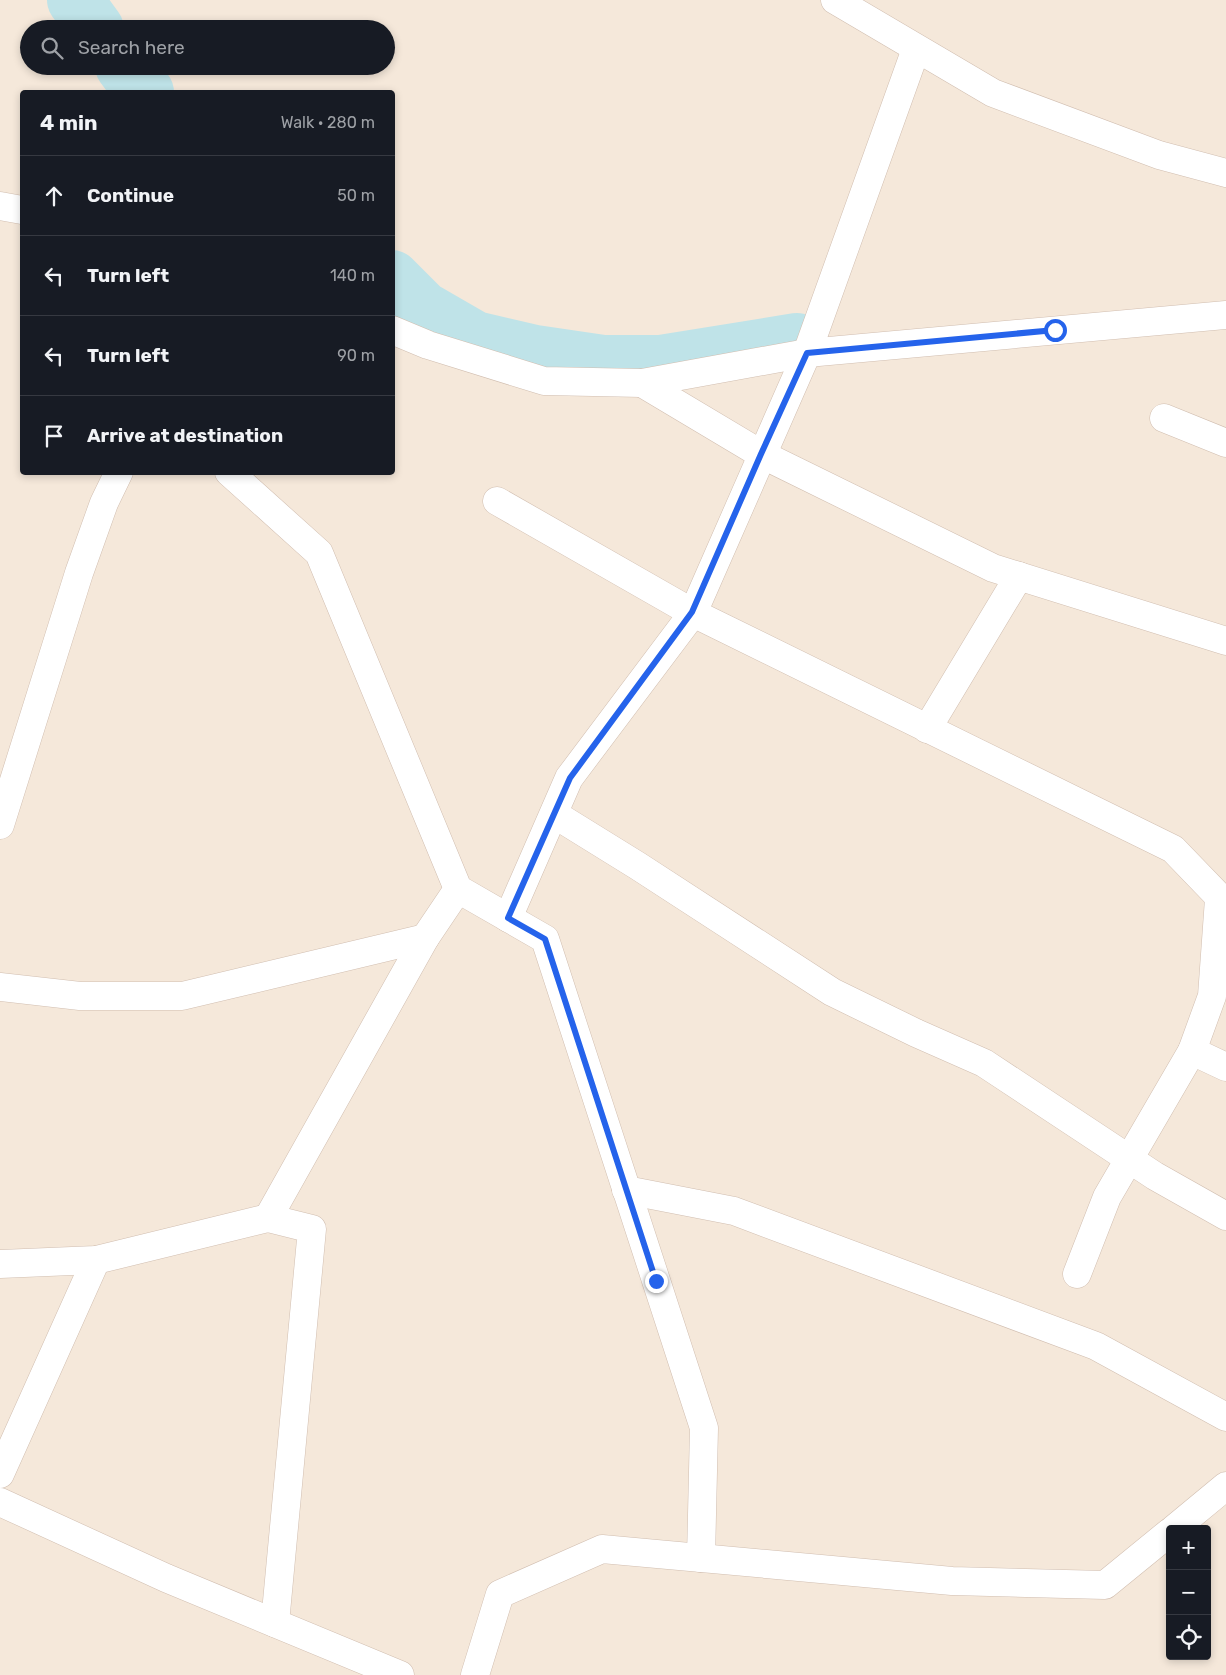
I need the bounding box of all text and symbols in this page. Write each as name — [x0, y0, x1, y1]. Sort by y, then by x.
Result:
search box — [20, 20, 395, 75]
icon: search — [38, 34, 66, 62]
text: Search here — [78, 36, 185, 59]
text: 4 min — [40, 110, 98, 135]
text: Walk · 280 m — [281, 113, 375, 132]
icon: ahead — [40, 182, 68, 210]
text: Continue — [87, 184, 174, 207]
text: 50 m — [337, 186, 375, 205]
icon: left — [40, 262, 68, 290]
text: Turn left — [87, 264, 169, 287]
text: 140 m — [330, 266, 375, 285]
route start — [1044, 319, 1067, 342]
icon: left — [40, 342, 68, 370]
text: Turn left — [87, 344, 169, 367]
text: 90 m — [337, 346, 375, 365]
icon: arrive — [40, 422, 68, 450]
text: Arrive at destination — [87, 424, 283, 447]
route end — [645, 1270, 668, 1293]
map controls — [1166, 1525, 1211, 1660]
button: + — [1166, 1525, 1211, 1570]
button: − — [1166, 1570, 1211, 1615]
button: locate — [1166, 1615, 1211, 1660]

